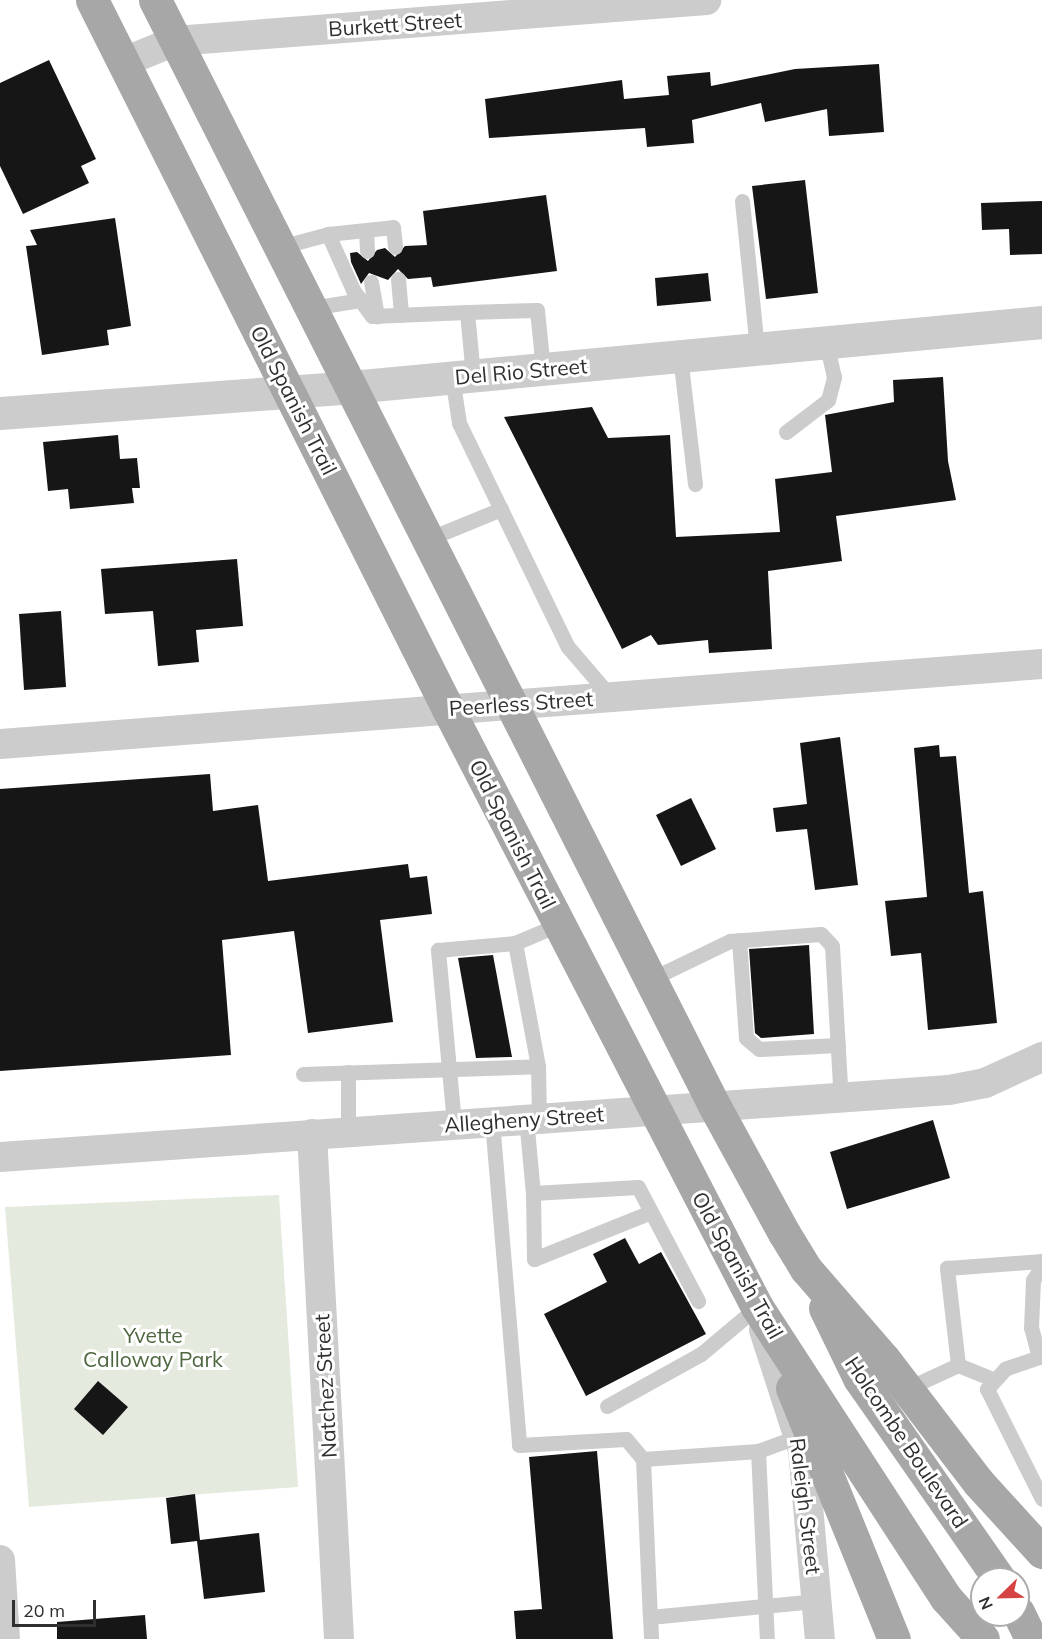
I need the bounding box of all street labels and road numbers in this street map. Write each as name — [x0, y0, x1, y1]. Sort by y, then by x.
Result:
street label: Burkett Street — [327, 7, 463, 41]
street label: Old Spanish Trail — [245, 321, 343, 479]
street label: Del Rio Street — [454, 353, 588, 389]
street label: Peerless Street — [448, 685, 594, 721]
street label: Old Spanish Trail — [464, 755, 562, 913]
street label: Allegheny Street — [443, 1101, 605, 1137]
street label: Old Spanish Trail — [687, 1187, 789, 1343]
street label: Natchez Street — [309, 1313, 341, 1459]
street label: Holcombe Boulevard — [840, 1351, 974, 1533]
street label: Raleigh Street — [785, 1436, 827, 1576]

